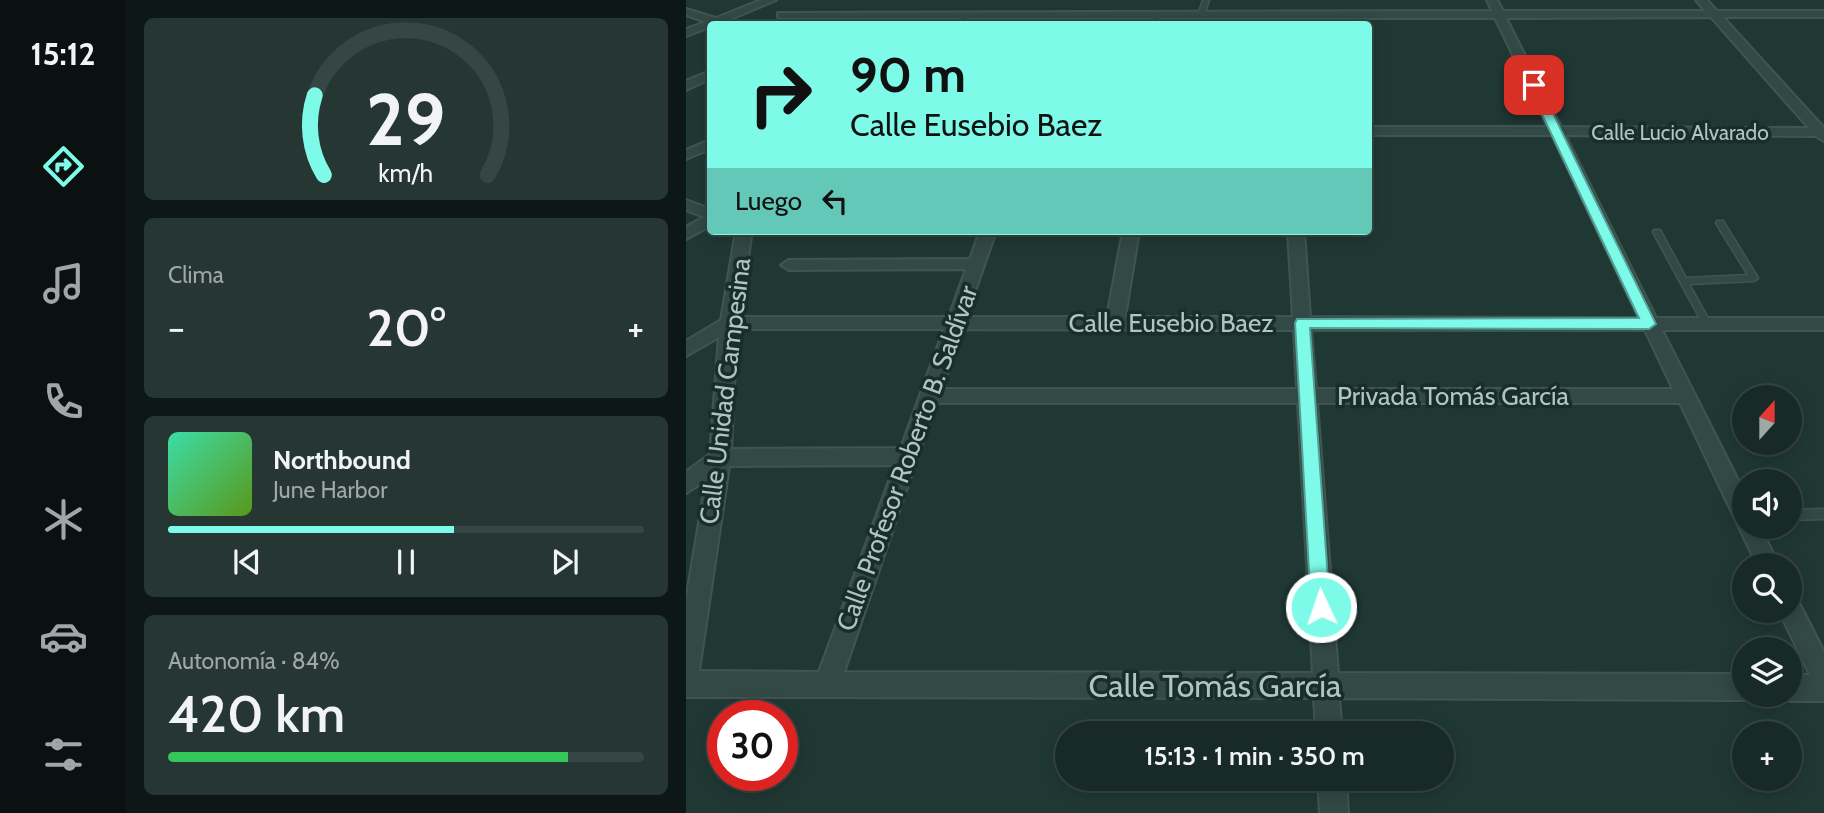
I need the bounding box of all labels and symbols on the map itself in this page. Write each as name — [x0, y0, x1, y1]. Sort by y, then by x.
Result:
pin — [1504, 55, 1564, 115]
street label: Calle Lucio Alvarado — [1591, 120, 1769, 145]
street label: Calle Unidad Campesina — [693, 256, 757, 526]
street label: Calle Profesor Roberto B. Saldívar — [829, 280, 985, 635]
street label: Calle Eusebio Baez — [1068, 307, 1274, 339]
street label: Privada Tomás García — [1337, 380, 1569, 412]
north arrow — [1732, 385, 1802, 455]
position arrow — [1284, 570, 1358, 644]
street label: Calle Tomás García — [1089, 666, 1342, 705]
speed limit sign: 30 — [707, 700, 798, 791]

